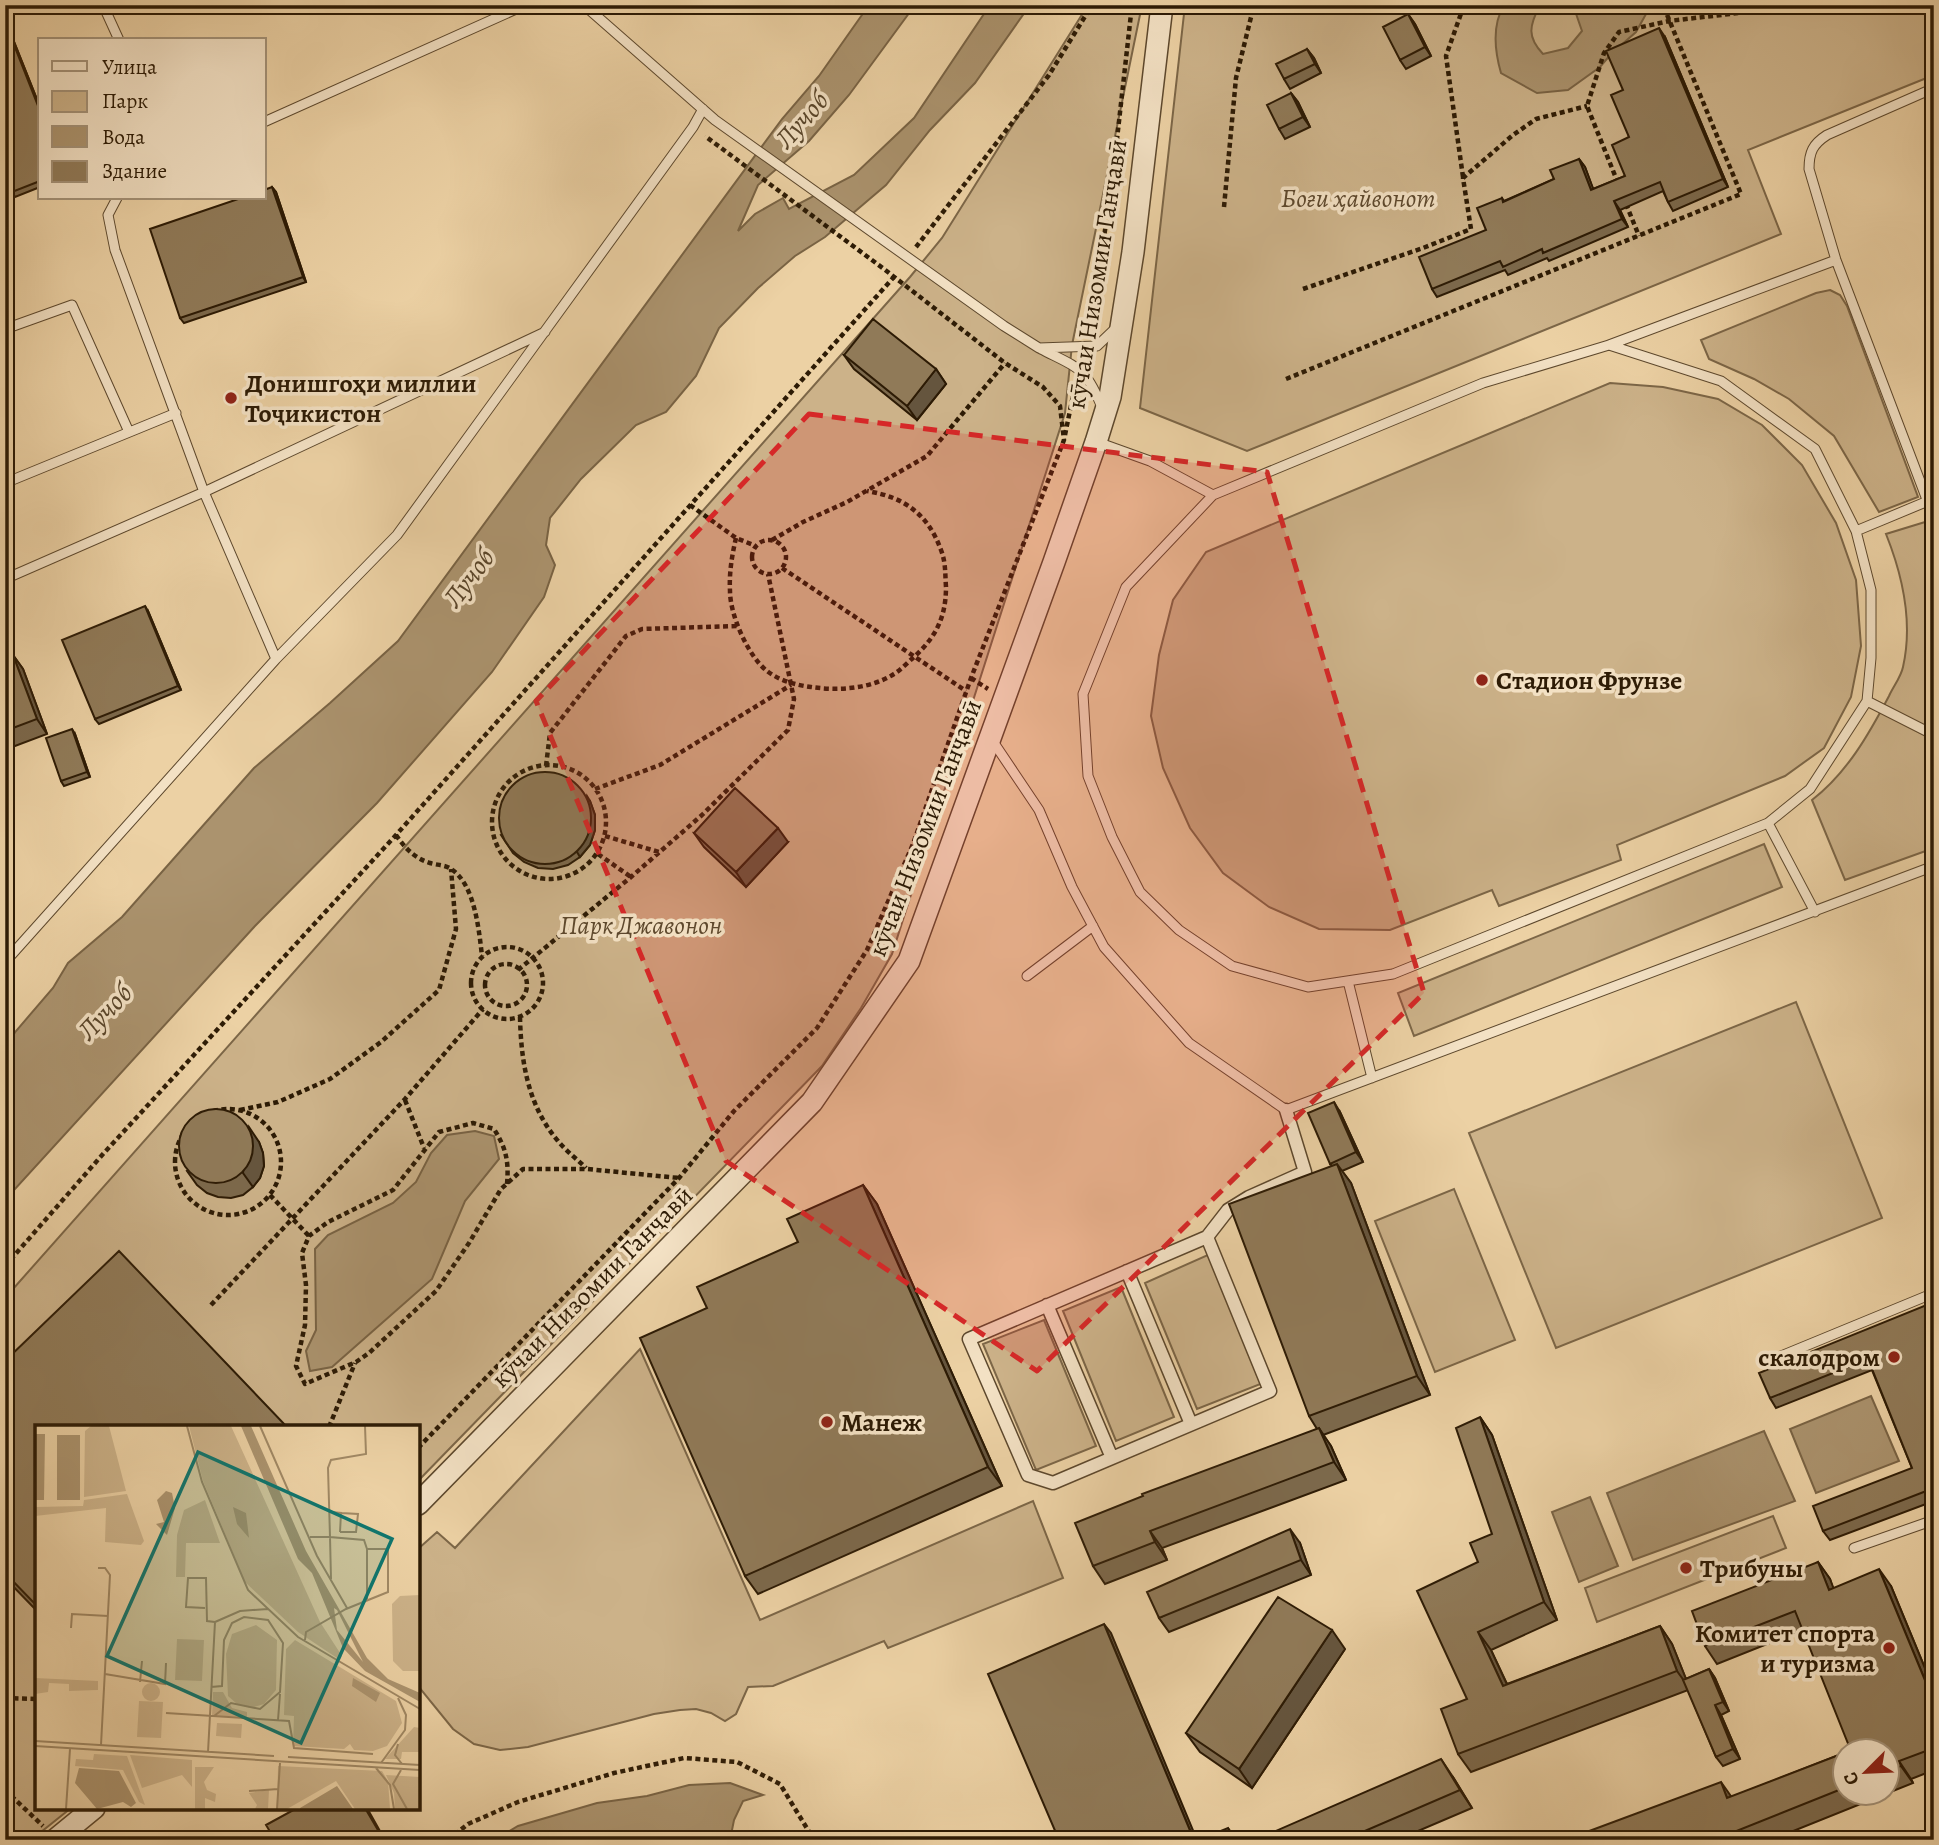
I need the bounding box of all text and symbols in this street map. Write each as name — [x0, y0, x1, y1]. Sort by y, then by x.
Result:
legend — [38, 38, 266, 200]
text: Улица — [102, 53, 157, 81]
water label: Лучоб — [766, 81, 839, 158]
text: Парк — [102, 87, 148, 115]
text: Вода — [102, 123, 145, 151]
street label: кӯчаи Низомии Ганҷавӣ — [1058, 137, 1136, 411]
text: Здание — [102, 157, 167, 185]
park label: Боғи ҳайвонот — [1281, 181, 1435, 216]
place label: Донишгоҳи миллии Тоҷикистон — [245, 366, 476, 431]
marker: Донишгоҳи миллии Тоҷикистон — [223, 390, 239, 406]
water label: Лучоб — [434, 539, 505, 616]
place label: Стадион Фрунзе — [1496, 663, 1682, 698]
marker: Стадион Фрунзе — [1474, 672, 1490, 688]
street label: кӯчаи Низомии Ганҷавӣ — [860, 695, 990, 961]
park label: Парк Джавонон — [560, 908, 722, 943]
water label: Лучоб — [68, 974, 143, 1050]
street label: кӯчаи Низомии Ганҷавӣ — [483, 1178, 701, 1396]
place label: скалодром — [1758, 1340, 1880, 1375]
marker: скалодром — [1886, 1349, 1902, 1365]
place label: Манеж — [841, 1405, 922, 1440]
marker: Манеж — [819, 1414, 835, 1430]
inset map — [35, 1425, 420, 1810]
place label: Трибуны — [1700, 1551, 1803, 1586]
marker: Трибуны — [1678, 1560, 1694, 1576]
place label: Комитет спорта и туризма — [1695, 1616, 1876, 1681]
marker: Комитет спорта и туризма — [1881, 1640, 1897, 1656]
north arrow — [1830, 1736, 1900, 1806]
text: С — [1837, 1768, 1866, 1789]

